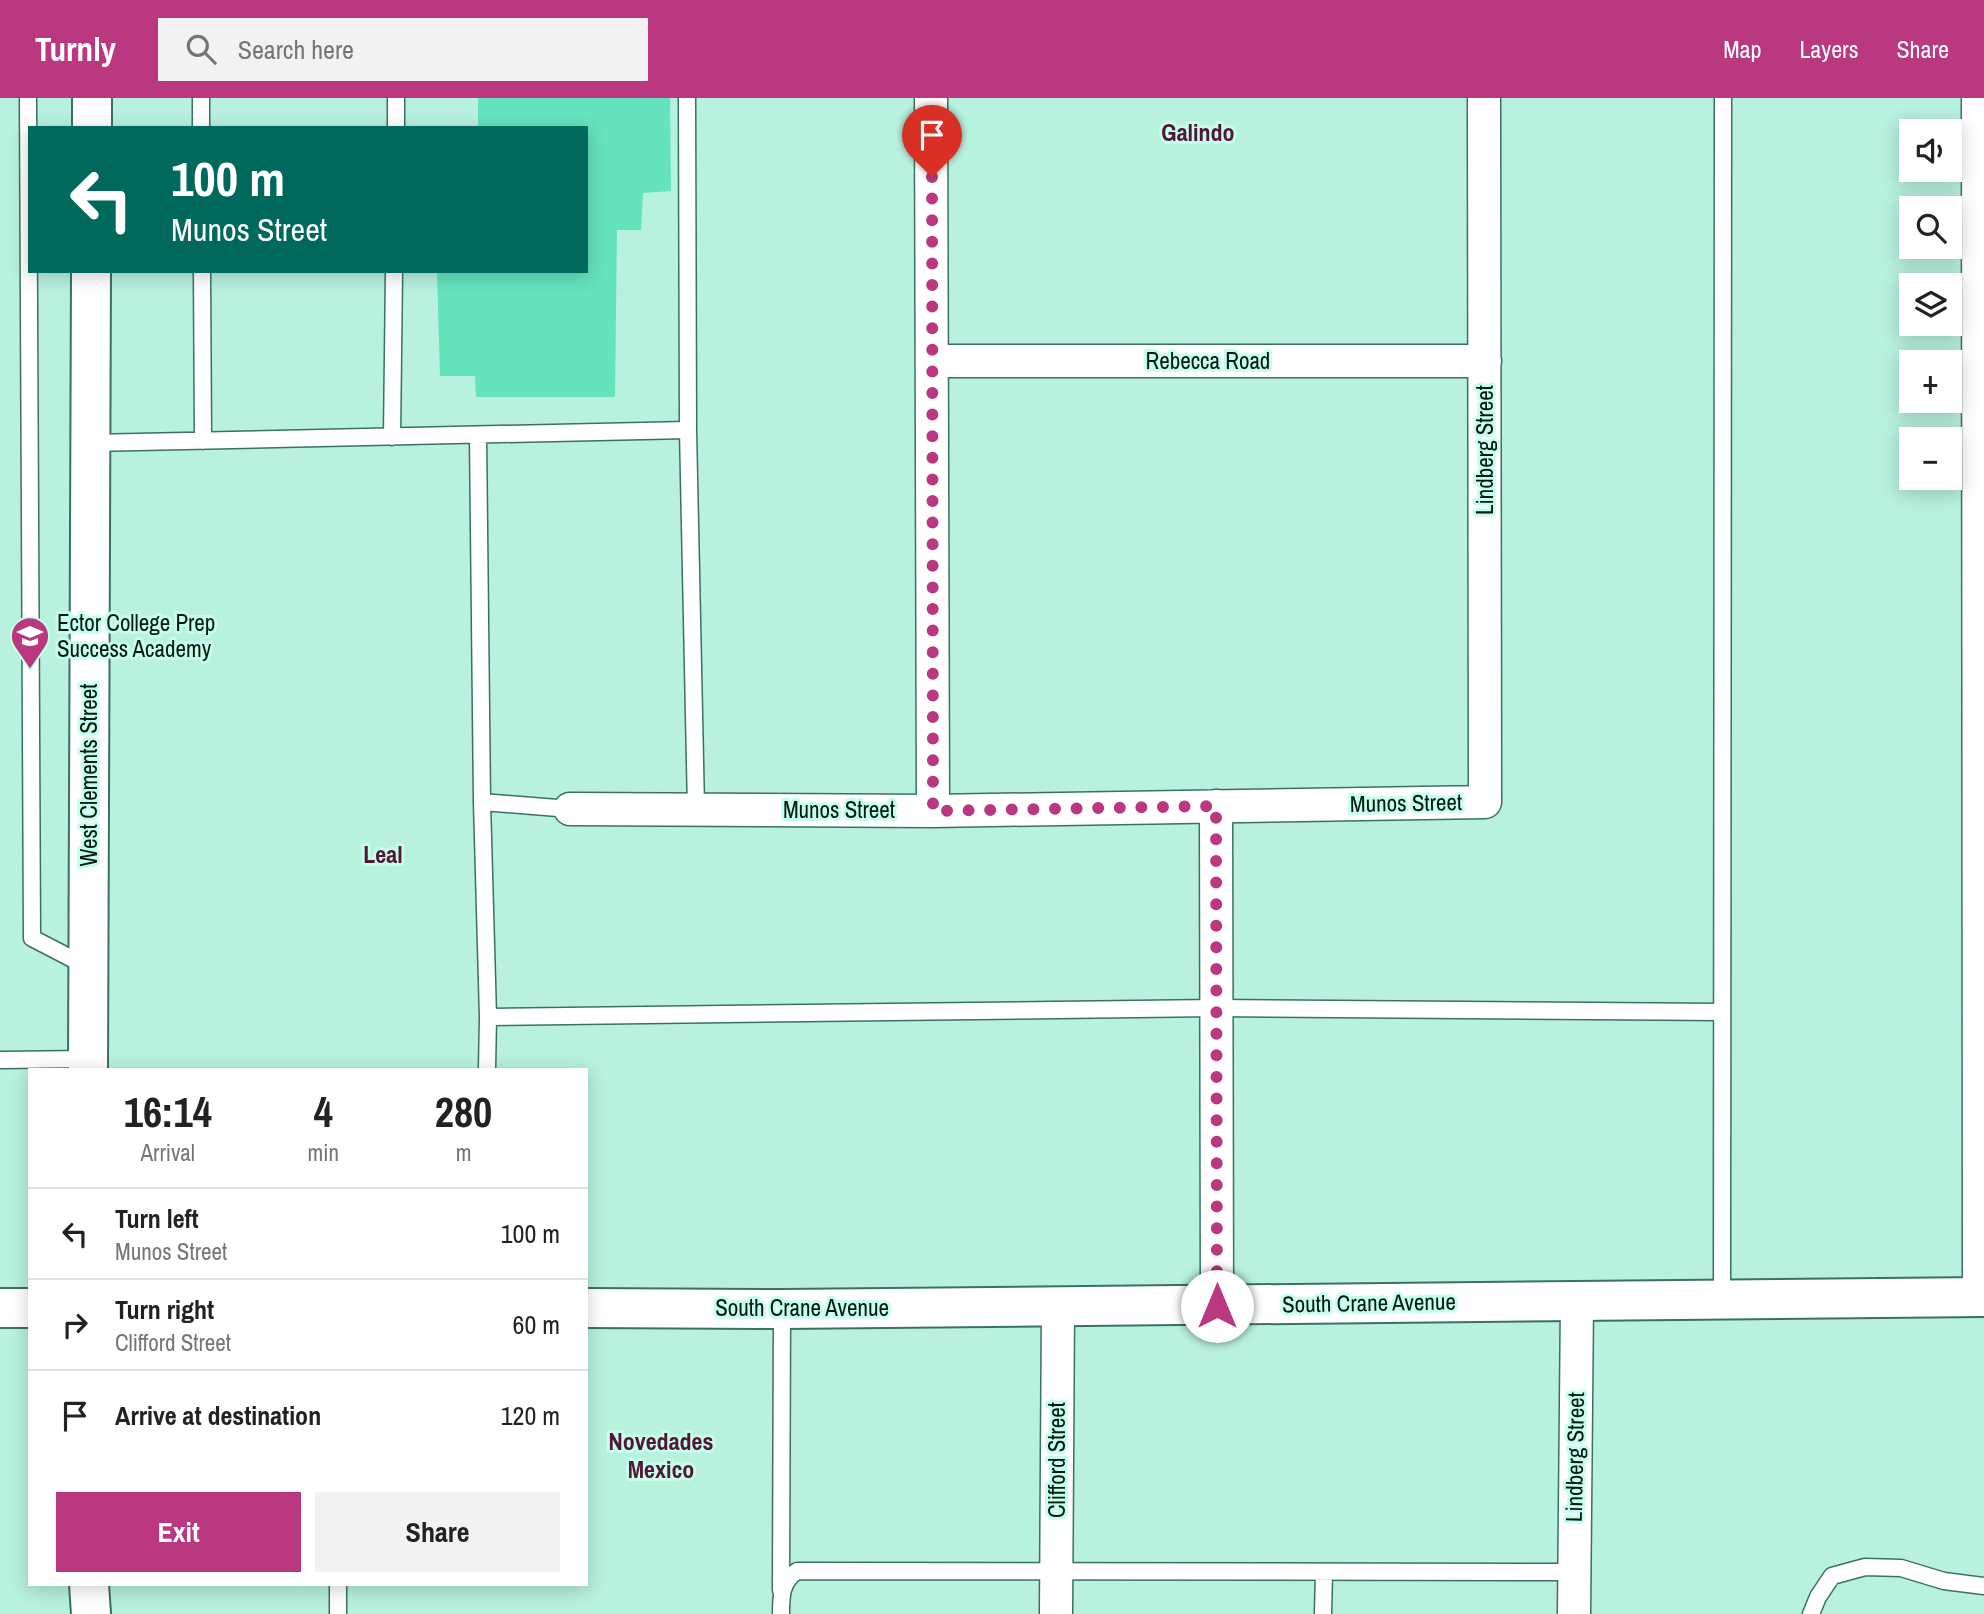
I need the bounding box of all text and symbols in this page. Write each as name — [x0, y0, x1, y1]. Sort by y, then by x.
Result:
search box — [158, 18, 648, 81]
text: Turnly — [35, 27, 116, 71]
icon: search — [182, 30, 220, 68]
text: Search here — [238, 32, 354, 67]
text: Map — [1723, 33, 1761, 65]
text: Layers — [1799, 33, 1858, 65]
text: Share — [1896, 33, 1949, 65]
pin — [902, 105, 962, 177]
icon: arrive — [913, 116, 951, 154]
district label: Galindo — [1161, 116, 1235, 148]
map controls — [1899, 119, 1962, 490]
button: sound — [1899, 119, 1962, 182]
text: 100 m — [171, 145, 285, 211]
icon: left — [56, 154, 147, 245]
button: search — [1899, 196, 1962, 259]
text: Munos Street — [171, 208, 327, 251]
button: layers — [1899, 273, 1962, 336]
street label: Rebecca Road — [1146, 345, 1270, 376]
button: + — [1899, 350, 1962, 413]
street label: Lindberg Street — [1469, 385, 1500, 515]
button: − — [1899, 427, 1962, 490]
place label: Ector College Prep Success Academy — [57, 607, 215, 664]
school or university icon: Ector College Prep Success Academy — [9, 615, 51, 670]
street label: West Clements Street — [73, 683, 104, 867]
street label: Munos Street — [1350, 786, 1462, 819]
street label: Munos Street — [783, 794, 895, 825]
district label: Leal — [363, 838, 403, 870]
text: 16:14 — [124, 1084, 212, 1140]
text: 4 — [314, 1084, 333, 1140]
text: 280 — [435, 1084, 492, 1140]
text: Arrival — [141, 1137, 195, 1168]
text: min — [308, 1137, 339, 1168]
text: m — [456, 1137, 471, 1168]
text: Turn left — [115, 1201, 199, 1236]
icon: left — [56, 1215, 94, 1253]
text: 100 m — [501, 1216, 560, 1251]
text: Munos Street — [115, 1236, 227, 1267]
position arrow — [1180, 1269, 1254, 1343]
street label: South Crane Avenue — [1282, 1285, 1456, 1320]
text: Turn right — [115, 1292, 214, 1327]
street label: South Crane Avenue — [715, 1292, 889, 1323]
icon: right — [56, 1306, 94, 1344]
text: 60 m — [513, 1307, 560, 1342]
text: Clifford Street — [115, 1327, 231, 1358]
street label: Lindberg Street — [1558, 1392, 1591, 1522]
icon: arrive — [56, 1397, 94, 1435]
text: Arrive at destination — [115, 1398, 321, 1433]
text: 120 m — [501, 1398, 560, 1433]
street label: Clifford Street — [1041, 1402, 1072, 1518]
district label: Novedades Mexico — [609, 1425, 714, 1485]
button: Exit — [56, 1492, 301, 1572]
button: Share — [315, 1492, 560, 1572]

